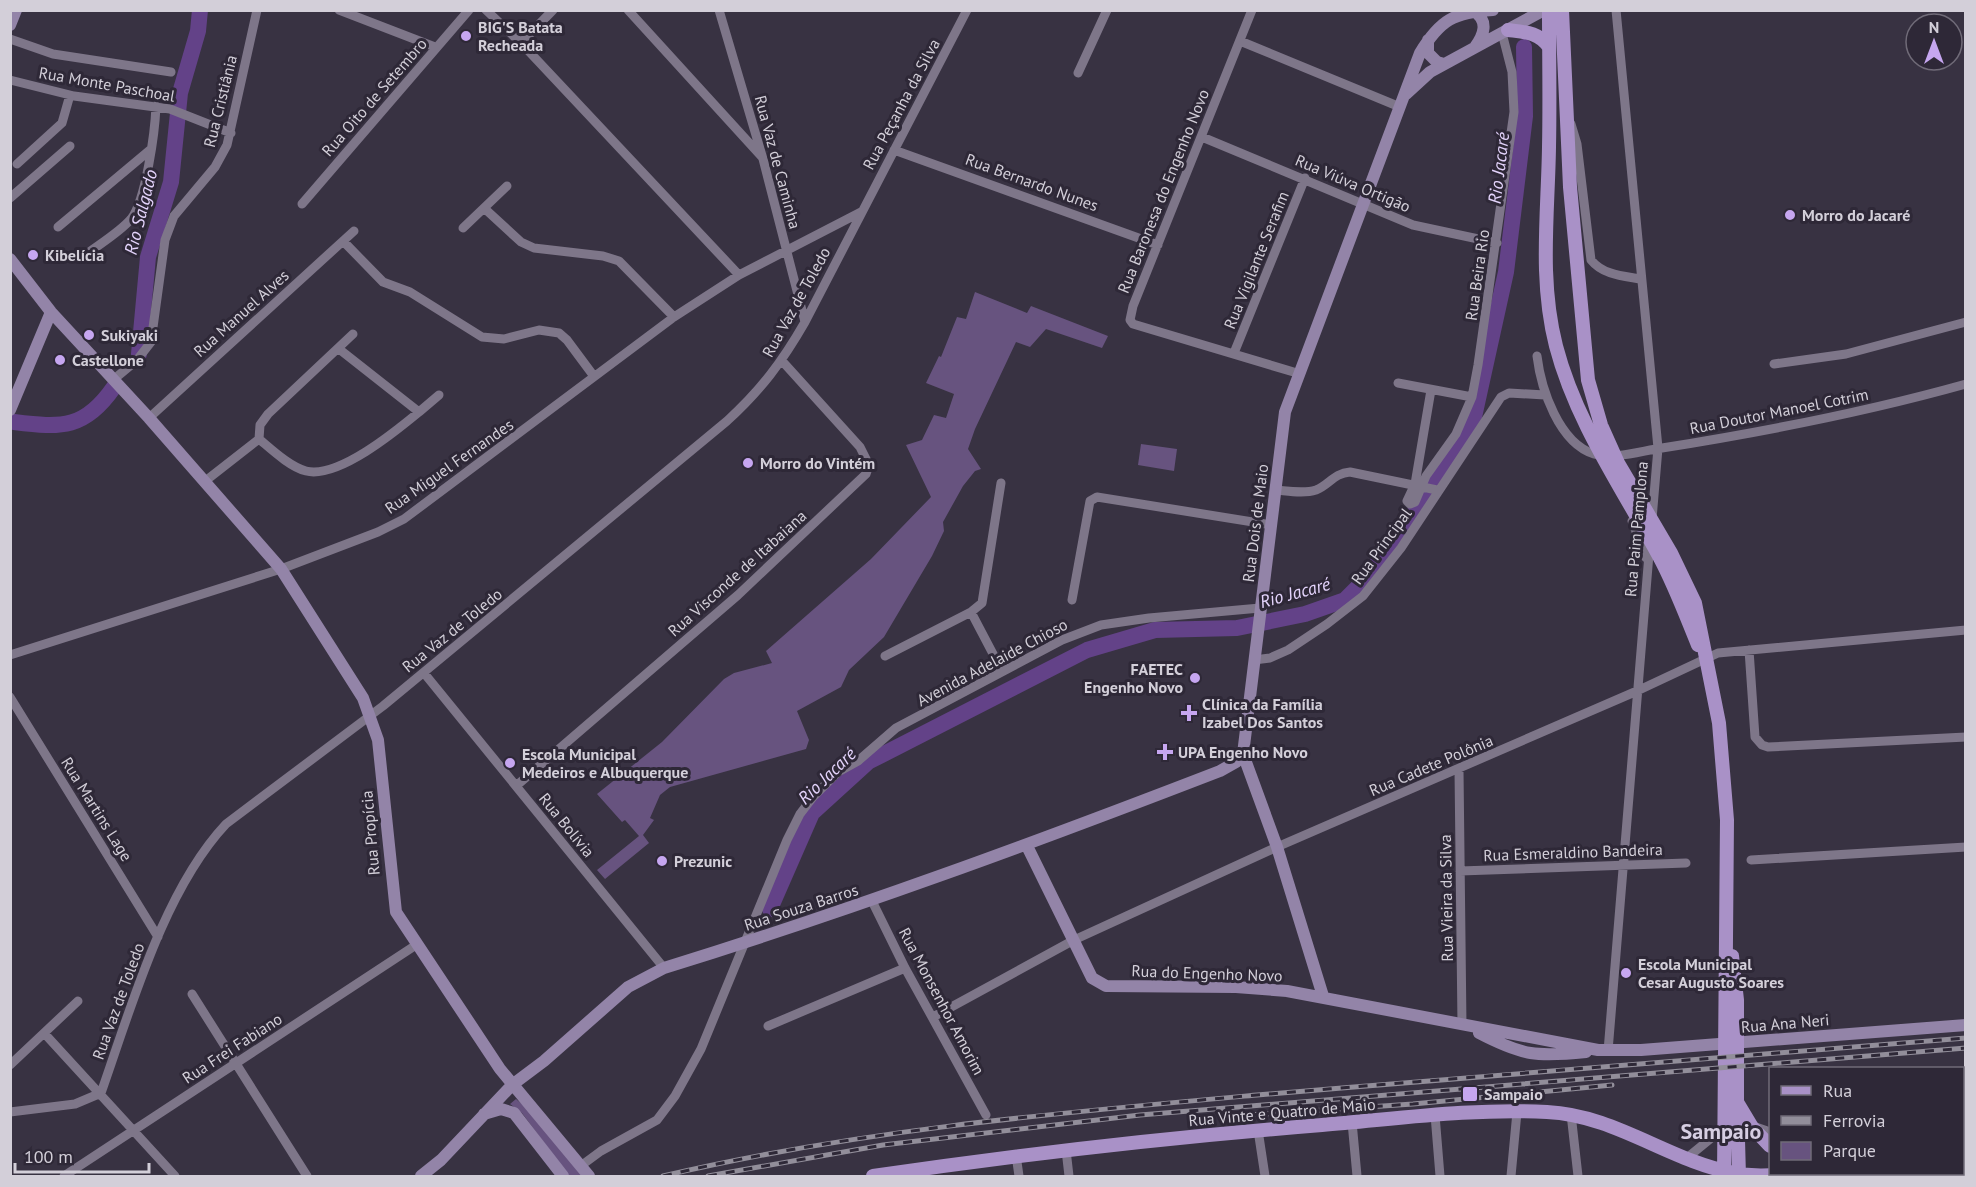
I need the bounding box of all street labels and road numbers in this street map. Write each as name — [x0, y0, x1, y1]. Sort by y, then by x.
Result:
street label: Rua Oito de Setembro — [317, 34, 431, 160]
street label: Rua Peçanha da Silva — [858, 35, 944, 173]
street label: Rua Cristiânia — [199, 53, 241, 149]
street label: Rua Monte Paschoal — [37, 62, 177, 106]
street label: Rua Baronesa do Engenho Novo — [1113, 86, 1213, 296]
street label: Rua Vaz de Caminha — [751, 93, 805, 231]
street label: Rua Bernardo Nunes — [963, 149, 1101, 215]
street label: Rua Viúva Ortigão — [1292, 150, 1414, 216]
street label: Rua Vigilante Serafim — [1219, 188, 1293, 332]
street label: Rua Beira Rio — [1461, 228, 1493, 322]
street label: Rua Vaz de Toledo — [757, 243, 835, 361]
street label: Rua Manuel Alves — [189, 265, 293, 361]
street label: Rua Doutor Manoel Cotrim — [1688, 384, 1870, 438]
street label: Rua Miguel Fernandes — [381, 414, 517, 518]
street label: Rua Paim Pamplona — [1620, 460, 1652, 598]
street label: Rua Dois de Maio — [1238, 463, 1272, 583]
street label: Rua Principal — [1347, 504, 1416, 588]
street label: Rua Visconde de Itabaiana — [664, 506, 810, 640]
street label: Rua Vaz de Toledo — [398, 584, 506, 676]
street label: Avenida Adelaide Chioso — [913, 614, 1071, 710]
street label: Rua Cadete Polônia — [1366, 730, 1496, 800]
street label: Rua Martins Lage — [57, 753, 137, 865]
street label: Rua Bolívia — [535, 789, 599, 861]
street label: Rua Propícia — [356, 790, 384, 876]
street label: Rua Vieira da Silva — [1435, 834, 1457, 962]
street label: Rua Esmeraldino Bandeira — [1483, 839, 1663, 865]
street label: Rua Souza Barros — [741, 879, 861, 935]
street label: Rua Monsenhor Amorim — [895, 924, 989, 1078]
street label: Rua Vaz de Toledo — [88, 940, 148, 1062]
street label: Rua do Engenho Novo — [1131, 960, 1283, 986]
street label: Rua Frei Fabiano — [178, 1008, 286, 1088]
street label: Rua Ana Neri — [1740, 1009, 1830, 1037]
street label: Rua Vinte e Quatro de Maio — [1188, 1094, 1376, 1130]

